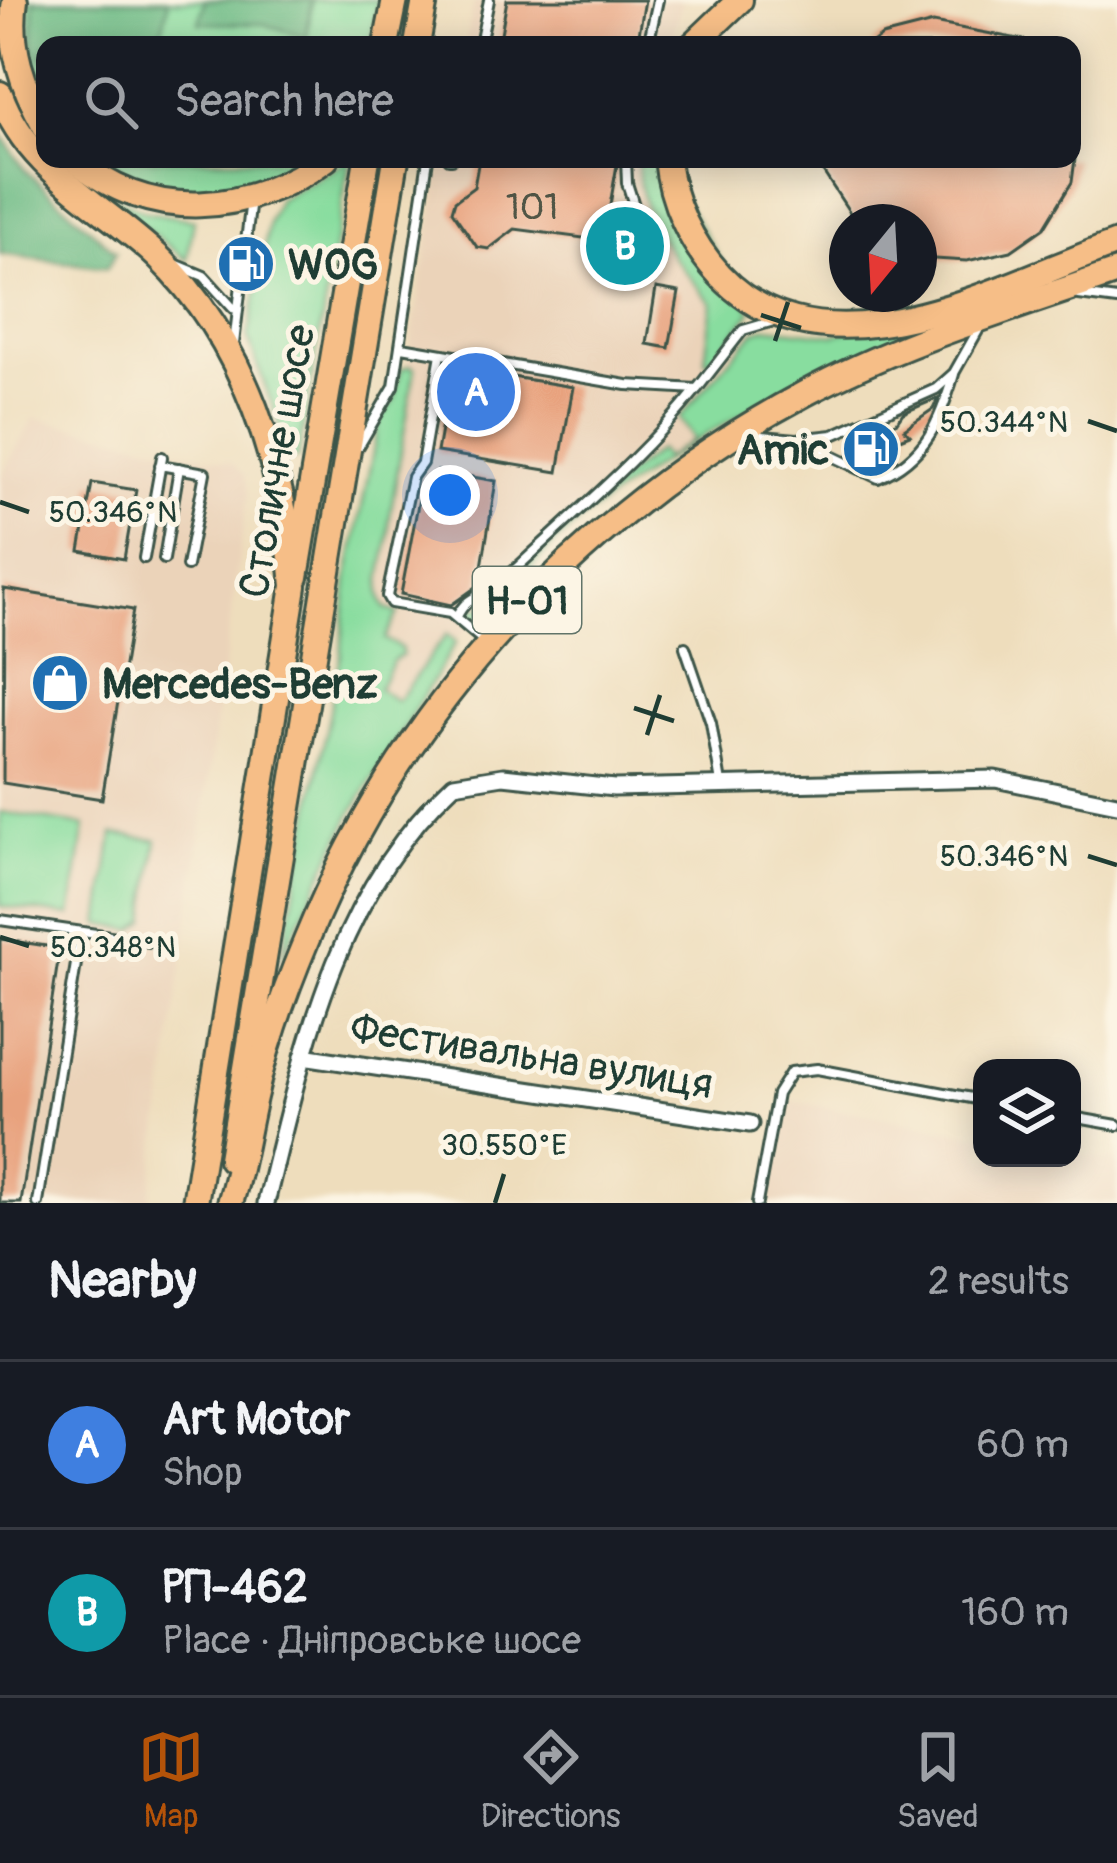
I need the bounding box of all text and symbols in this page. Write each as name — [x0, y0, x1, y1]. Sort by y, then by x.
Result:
search box — [36, 36, 1081, 168]
icon: search — [78, 69, 144, 135]
text: Search here — [174, 74, 394, 130]
house number: 101 — [506, 185, 558, 230]
pin: B — [586, 201, 664, 291]
north arrow — [829, 204, 937, 312]
fuel station icon: WOG — [215, 233, 277, 295]
place label: WOG — [288, 240, 378, 292]
street label: Столичне шосе — [228, 320, 328, 602]
pin: A — [437, 347, 515, 437]
text: 50.344°N — [940, 404, 1068, 441]
fuel station icon: Amic — [840, 418, 902, 480]
place label: Amic — [736, 425, 829, 477]
your location — [420, 465, 480, 525]
text: 50.346°N — [49, 494, 177, 531]
road number: Н-01 — [473, 567, 581, 633]
shop icon: Mercedes-Benz — [29, 652, 91, 714]
place label: Mercedes-Benz — [102, 659, 378, 711]
text: 50.346°N — [940, 838, 1068, 875]
text: 50.348°N — [50, 929, 176, 966]
street label: Фестивальна вулиця — [347, 1003, 716, 1111]
map controls — [973, 1059, 1081, 1167]
button: layers — [973, 1059, 1081, 1167]
text: 30.550°E — [441, 1127, 567, 1164]
text: Nearby — [48, 1249, 196, 1313]
text: 2 results — [928, 1257, 1069, 1306]
text: Art Motor — [162, 1392, 350, 1448]
text: A — [74, 1420, 100, 1469]
text: 60 m — [977, 1420, 1069, 1469]
text: Shop — [162, 1448, 243, 1497]
text: РП-462 — [162, 1560, 308, 1616]
text: B — [76, 1588, 98, 1637]
text: 160 m — [961, 1588, 1069, 1637]
text: Place · Дніпровське шосе — [162, 1616, 581, 1665]
tab: Map — [138, 1724, 204, 1837]
tab: Directions — [481, 1724, 621, 1837]
tab: Saved — [897, 1724, 979, 1837]

